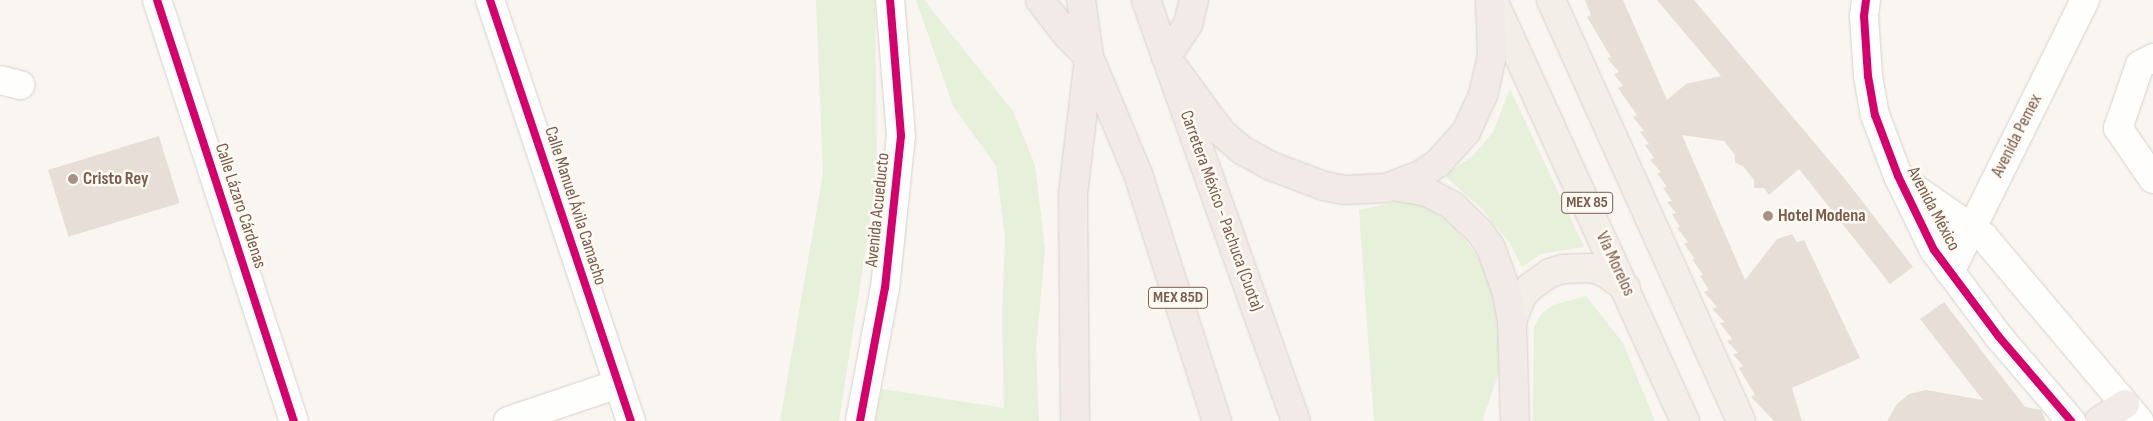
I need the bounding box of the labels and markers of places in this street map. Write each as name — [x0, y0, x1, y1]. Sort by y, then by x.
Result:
place label: Cristo Rey — [83, 168, 148, 190]
marker: Cristo Rey — [67, 173, 79, 185]
place label: Hotel Modena — [1778, 205, 1866, 227]
marker: Hotel Modena — [1762, 210, 1774, 222]

